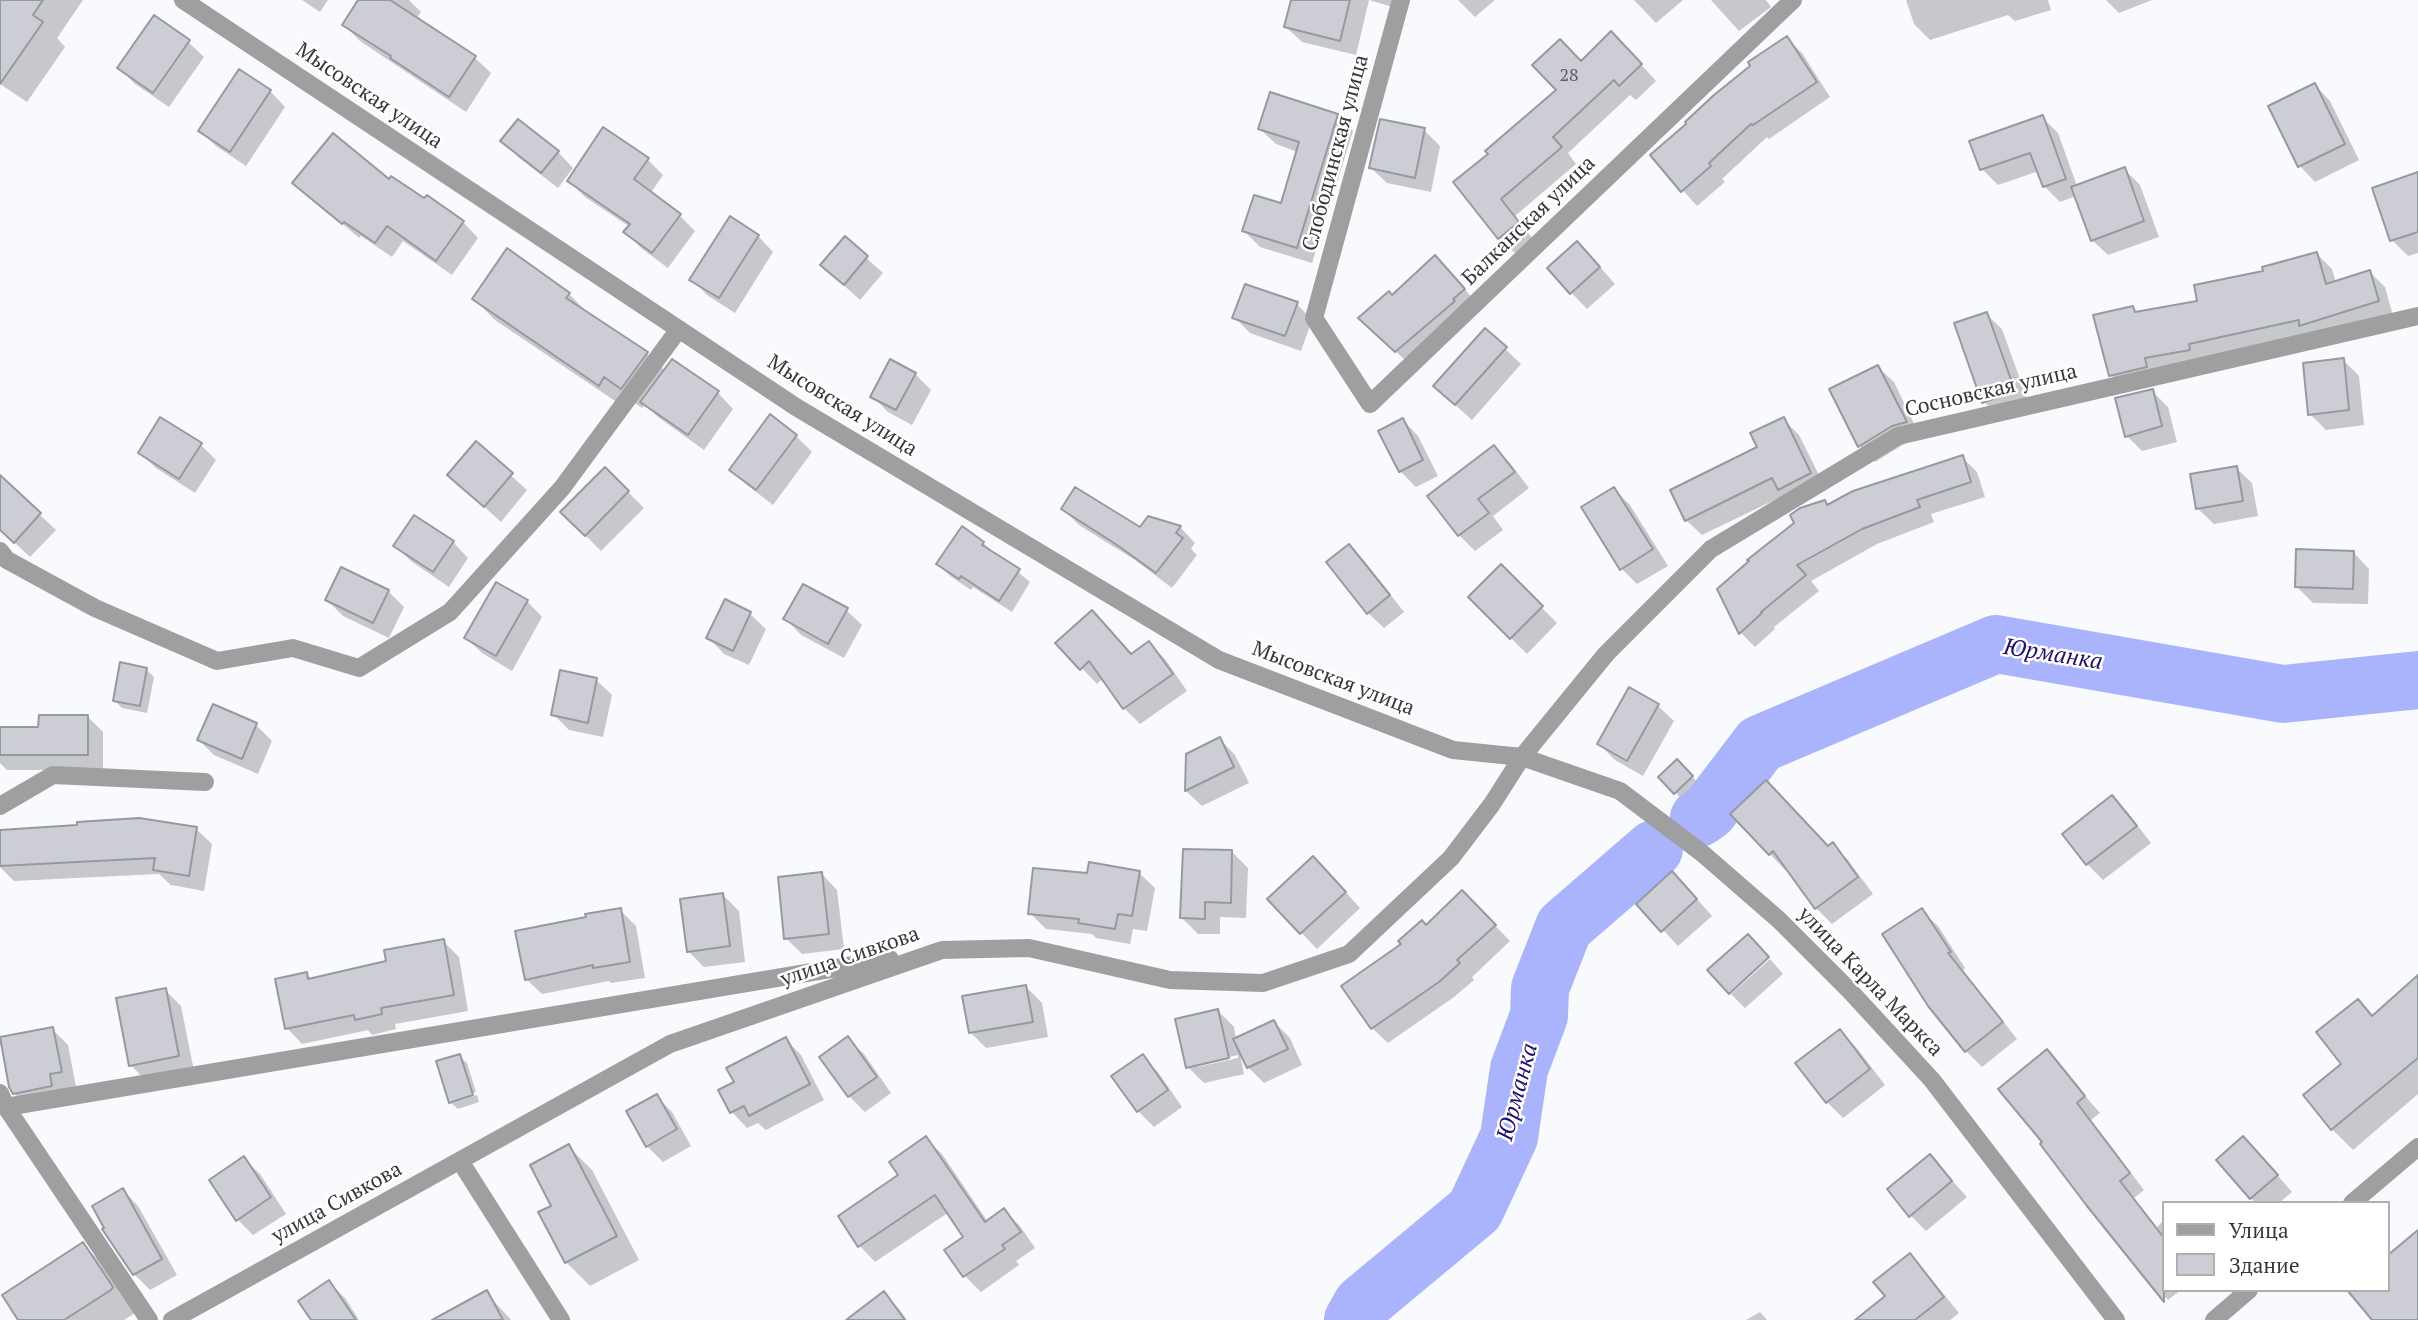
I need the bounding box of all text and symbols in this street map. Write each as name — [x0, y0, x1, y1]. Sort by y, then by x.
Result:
street label: Мысовская улица — [291, 38, 447, 154]
street label: Слободинская улица — [1298, 52, 1374, 254]
house number: 28 — [1559, 65, 1579, 87]
street label: Балканская улица — [1457, 151, 1601, 291]
street label: Мысовская улица — [762, 350, 922, 462]
street label: Сосновская улица — [1903, 359, 2079, 423]
water label: Юрманка — [2002, 634, 2104, 676]
street label: Мысовская улица — [1248, 636, 1418, 722]
street label: улица Карла Маркса — [1792, 902, 1948, 1062]
street label: улица Сивкова — [777, 922, 923, 992]
water label: Юрманка — [1492, 1040, 1544, 1144]
street label: улица Сивкова — [268, 1157, 406, 1249]
legend — [2162, 1201, 2390, 1292]
text: Улица — [2229, 1216, 2289, 1244]
text: Здание — [2229, 1251, 2300, 1279]

